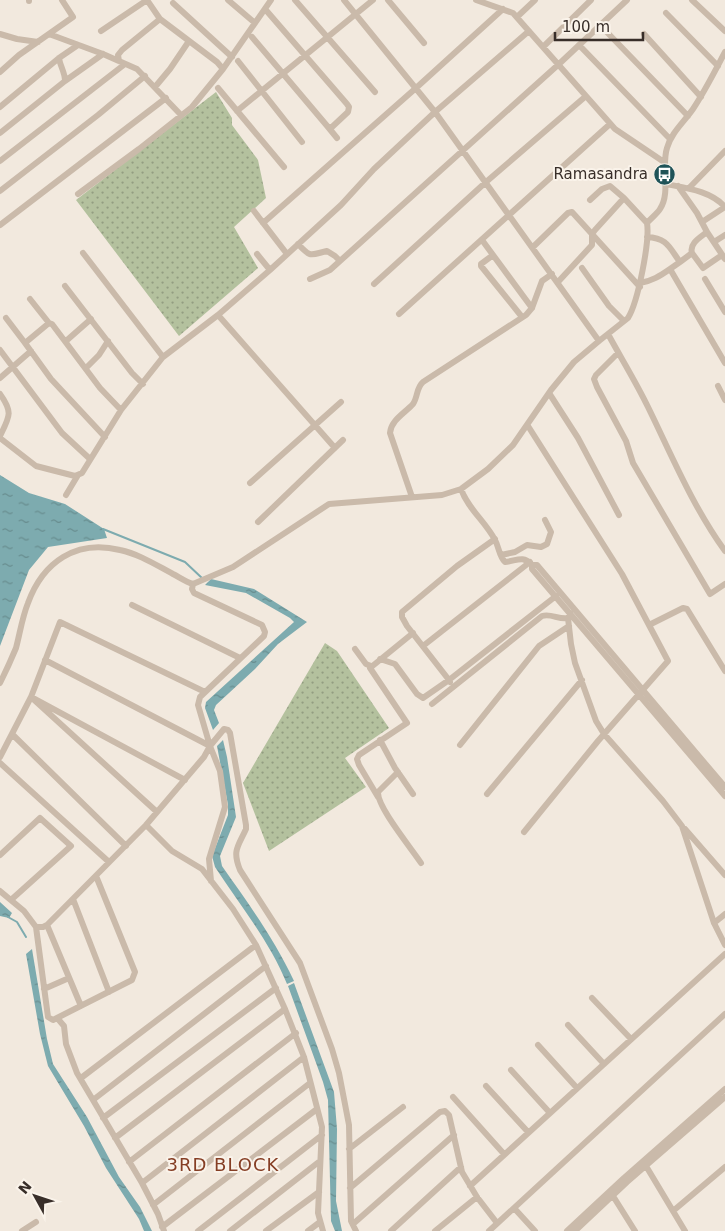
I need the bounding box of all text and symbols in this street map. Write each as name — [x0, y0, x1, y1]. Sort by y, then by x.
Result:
scale bar — [555, 10, 642, 42]
text: 100 m — [562, 18, 610, 36]
bus stop icon: Ramasandra — [652, 162, 676, 186]
place label: Ramasandra — [554, 165, 648, 183]
district label: 3RD BLOCK — [167, 1154, 280, 1175]
north arrow — [10, 1171, 60, 1221]
text: N — [15, 1178, 35, 1197]

